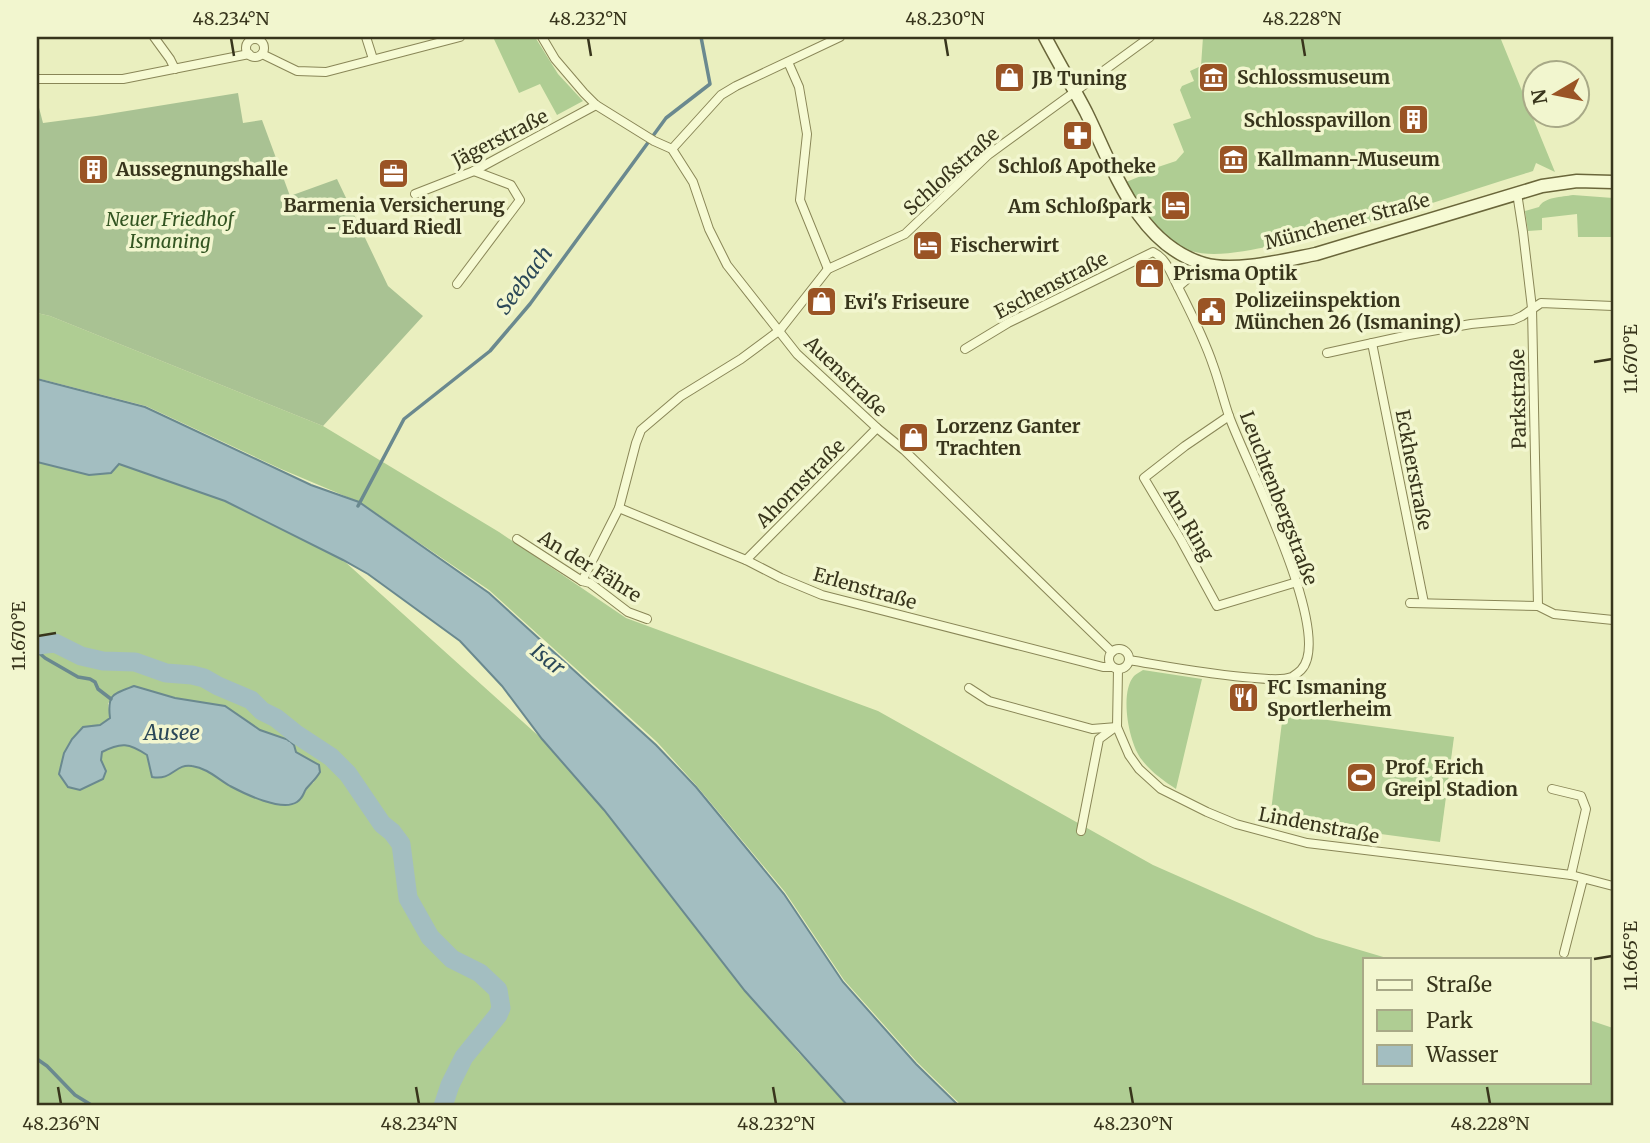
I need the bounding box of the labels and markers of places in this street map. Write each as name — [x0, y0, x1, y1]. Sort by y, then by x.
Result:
museum icon: Schlossmuseum — [1197, 60, 1231, 94]
shop icon: JB Tuning — [992, 61, 1026, 95]
place label: Schlossmuseum — [1237, 65, 1390, 89]
place label: JB Tuning — [1031, 66, 1127, 90]
building icon: Schlosspavillon — [1397, 103, 1431, 137]
place label: Schlosspavillon — [1244, 108, 1391, 132]
pharmacy icon: Schloß Apotheke — [1060, 118, 1094, 152]
museum icon: Kallmann-Museum — [1217, 142, 1251, 176]
place label: Kallmann-Museum — [1257, 147, 1440, 171]
building icon: Aussegnungshalle — [76, 152, 110, 186]
place label: Schloß Apotheke — [998, 154, 1156, 178]
place label: Aussegnungshalle — [115, 157, 288, 181]
office icon: Barmenia Versicherung - Eduard Riedl — [377, 157, 411, 191]
hotel icon: Am Schloßpark — [1158, 189, 1192, 223]
place label: Barmenia Versicherung - Eduard Riedl — [283, 193, 505, 239]
place label: Am Schloßpark — [1007, 194, 1153, 218]
hotel icon: Fischerwirt — [910, 228, 944, 262]
place label: Fischerwirt — [950, 233, 1060, 257]
shop icon: Prisma Optik — [1133, 256, 1167, 290]
place label: Prisma Optik — [1173, 261, 1298, 285]
shop icon: Evi's Friseure — [804, 285, 838, 319]
place label: Polizeiinspektion München 26 (Ismaning) — [1235, 288, 1461, 334]
place label: Evi's Friseure — [844, 290, 969, 314]
public building icon: Polizeiinspektion München 26 (Ismaning) — [1195, 294, 1229, 328]
place label: Lorzenz Ganter Trachten — [936, 414, 1081, 460]
shop icon: Lorzenz Ganter Trachten — [896, 420, 930, 454]
place label: FC Ismaning Sportlerheim — [1267, 675, 1392, 721]
restaurant icon: FC Ismaning Sportlerheim — [1227, 681, 1261, 715]
place label: Prof. Erich Greipl Stadion — [1385, 755, 1518, 801]
sports icon: Prof. Erich Greipl Stadion — [1345, 761, 1379, 795]

